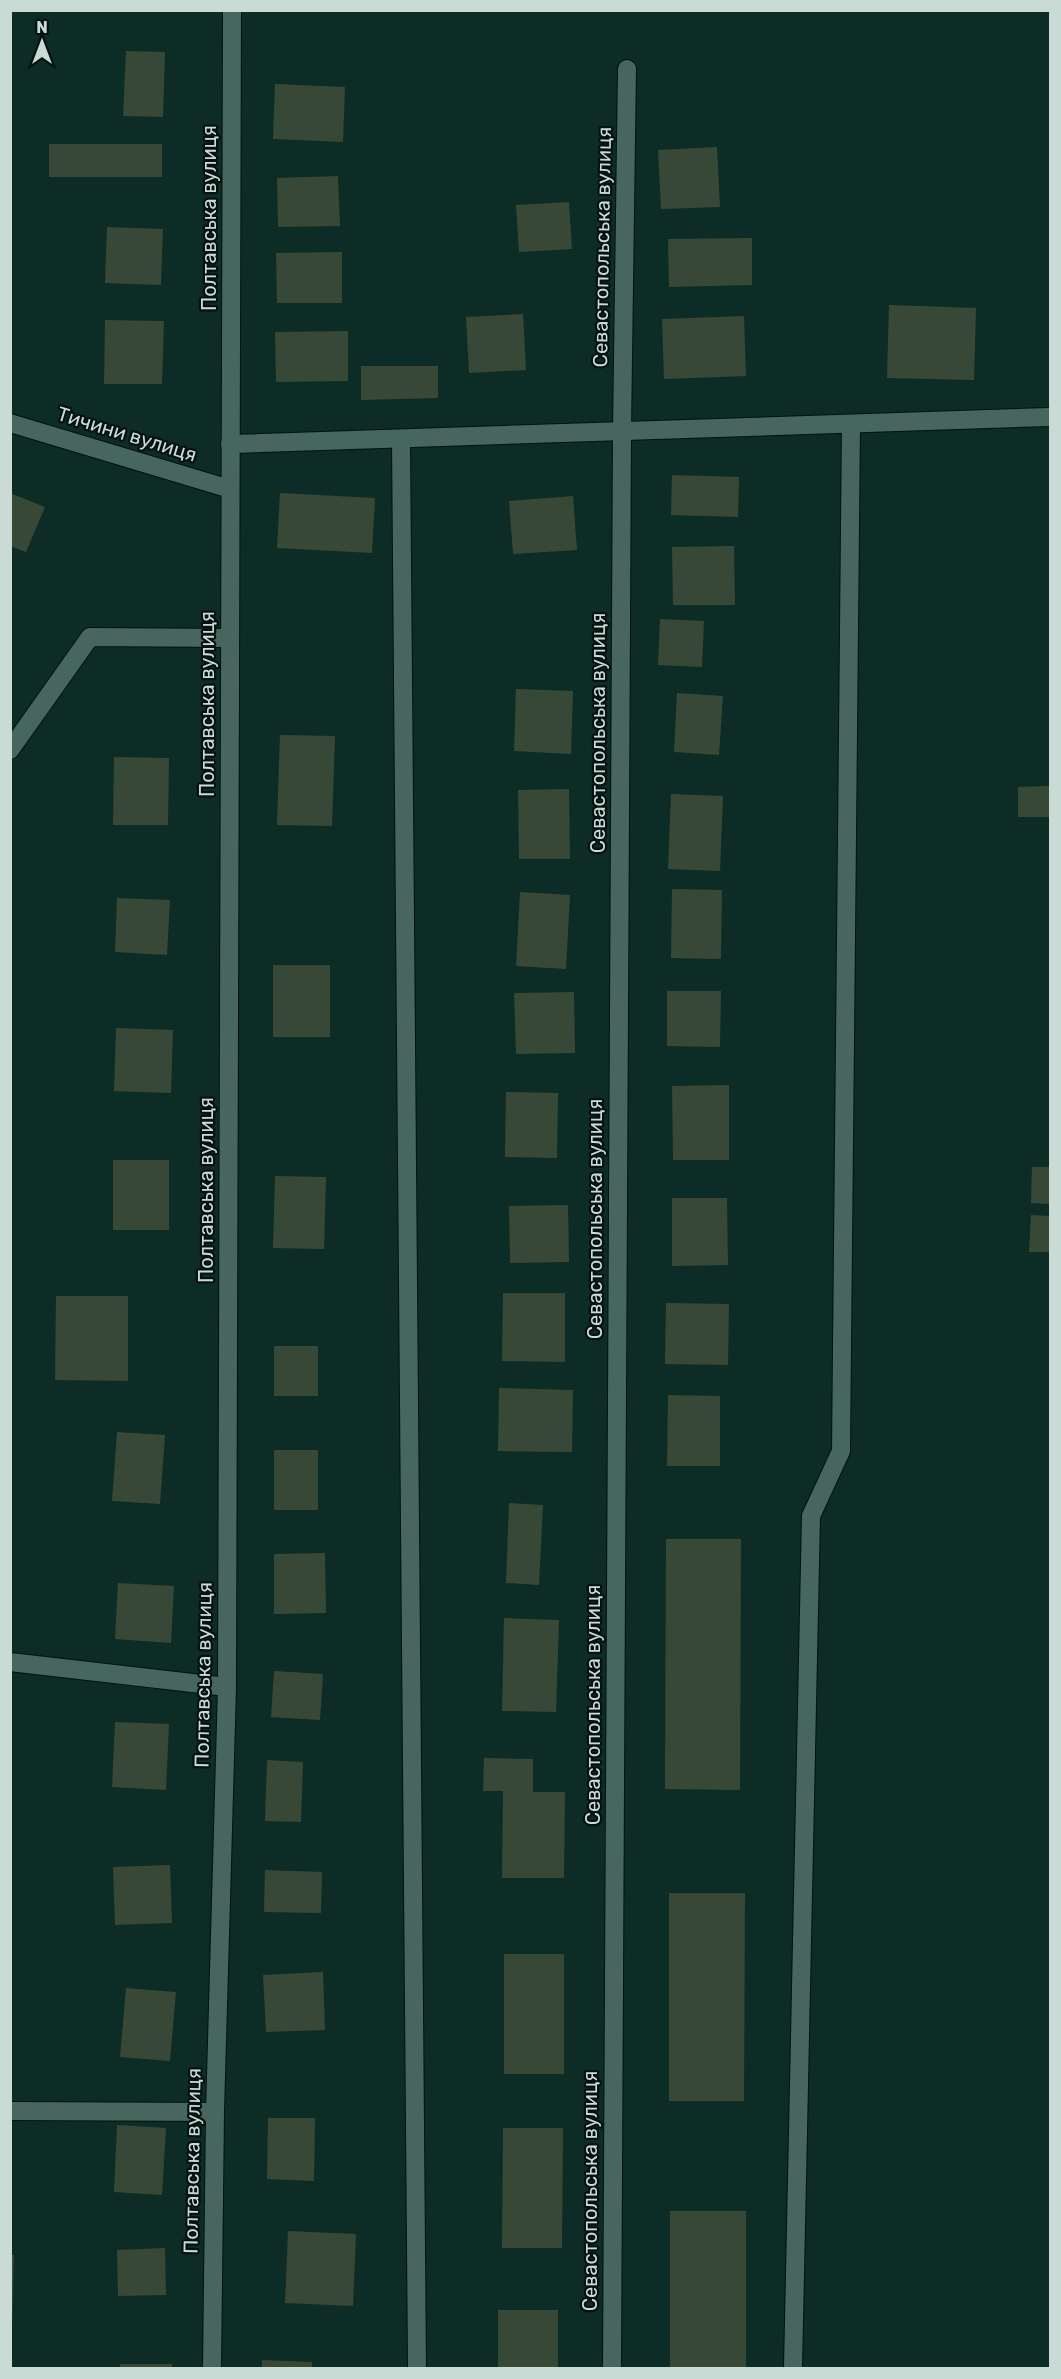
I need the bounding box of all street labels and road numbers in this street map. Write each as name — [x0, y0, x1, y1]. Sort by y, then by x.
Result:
street label: Полтавська вулиця — [197, 125, 221, 311]
street label: Севастопольська вулиця — [588, 126, 616, 368]
street label: Тичини вулиця — [54, 401, 200, 467]
street label: Полтавська вулиця — [195, 611, 219, 797]
street label: Севастопольська вулиця — [586, 613, 610, 853]
street label: Полтавська вулиця — [194, 1097, 218, 1283]
street label: Севастопольська вулиця — [583, 1099, 607, 1339]
street label: Полтавська вулиця — [189, 1582, 217, 1768]
street label: Севастопольська вулиця — [581, 1585, 605, 1825]
street label: Полтавська вулиця — [178, 2068, 206, 2254]
street label: Севастопольська вулиця — [578, 2071, 602, 2311]

